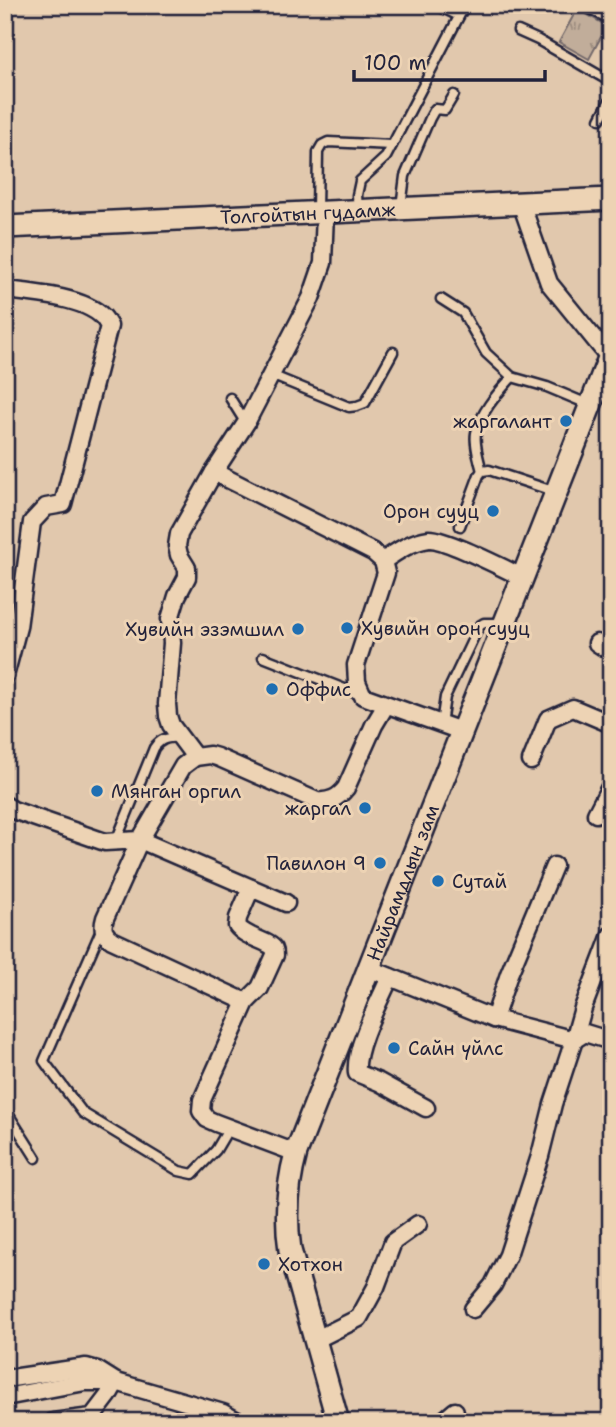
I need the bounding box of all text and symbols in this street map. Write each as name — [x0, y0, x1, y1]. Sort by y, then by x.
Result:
scale bar — [354, 38, 544, 82]
text: 100 m — [364, 49, 427, 77]
street label: Толгойтын гудамж — [220, 197, 396, 230]
place label: жаргалант — [453, 409, 552, 434]
marker: жаргалант — [558, 413, 574, 429]
place label: Орон сууц — [383, 499, 479, 524]
marker: Орон сууц — [485, 503, 501, 519]
place label: Хувийн орон сууц — [361, 616, 530, 641]
place label: Хувийн эзэмшил — [125, 617, 284, 642]
marker: Хувийн орон сууц — [339, 620, 355, 636]
marker: Хувийн эзэмшил — [290, 621, 306, 637]
place label: Оффис — [286, 677, 351, 702]
marker: Оффис — [264, 681, 280, 697]
place label: Мянган оргил — [111, 779, 242, 804]
marker: Мянган оргил — [89, 783, 105, 799]
place label: жаргал — [285, 796, 351, 821]
marker: жаргал — [357, 800, 373, 816]
street label: Найрамдлын зам — [361, 801, 445, 965]
place label: Павилон 9 — [266, 851, 366, 876]
marker: Павилон 9 — [372, 855, 388, 871]
place label: Сутай — [452, 869, 507, 894]
marker: Сутай — [430, 873, 446, 889]
place label: Сайн үйлс — [408, 1036, 504, 1061]
marker: Сайн үйлс — [386, 1040, 402, 1056]
place label: Хотхон — [278, 1252, 343, 1277]
marker: Хотхон — [256, 1256, 272, 1272]

